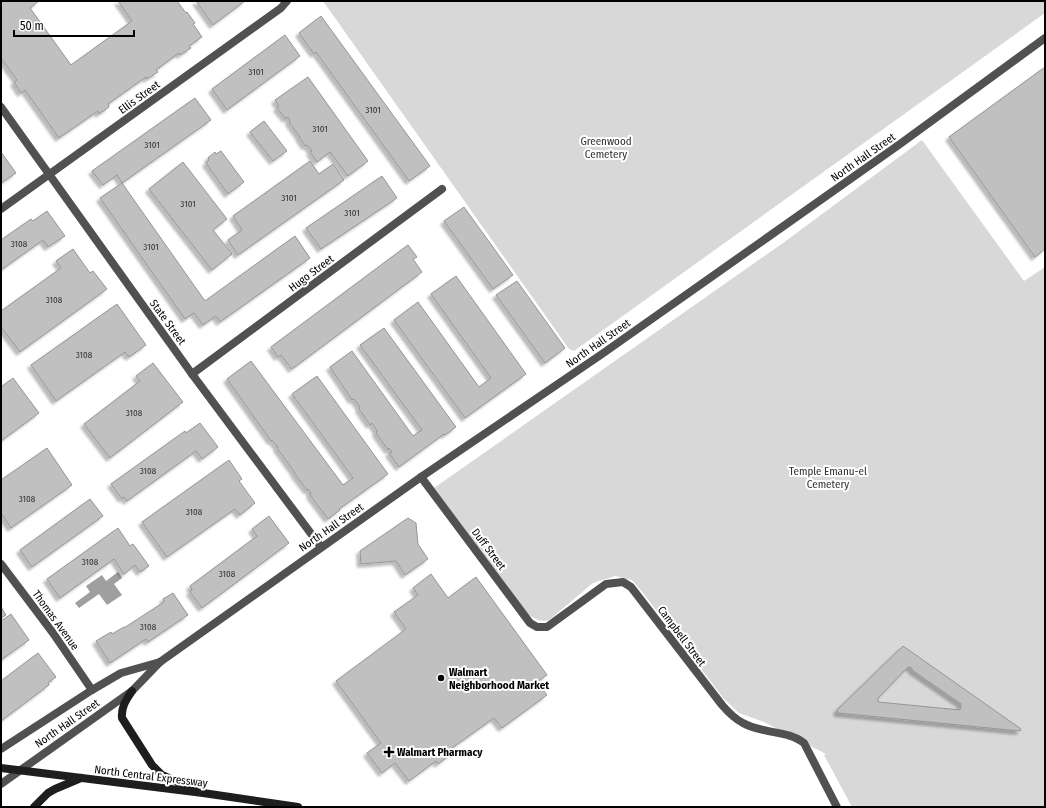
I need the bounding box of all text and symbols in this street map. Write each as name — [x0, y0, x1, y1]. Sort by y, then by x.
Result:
scale bar — [14, 12, 134, 38]
text: 50 m — [20, 19, 44, 33]
house number: 3101 — [248, 67, 264, 77]
street label: Ellis Street — [116, 78, 163, 117]
house number: 3101 — [365, 105, 381, 115]
house number: 3101 — [312, 124, 328, 134]
street label: North Hall Street — [829, 130, 898, 184]
park label: Greenwood Cemetery — [580, 135, 632, 161]
house number: 3101 — [144, 140, 160, 150]
house number: 3101 — [281, 193, 297, 203]
house number: 3101 — [180, 199, 196, 209]
house number: 3101 — [344, 208, 360, 218]
house number: 3108 — [11, 239, 28, 249]
house number: 3101 — [143, 242, 159, 252]
street label: Hugo Street — [286, 252, 337, 294]
house number: 3108 — [46, 295, 63, 305]
street label: State Street — [147, 297, 189, 348]
street label: North Hall Street — [564, 316, 633, 370]
house number: 3108 — [76, 350, 93, 360]
house number: 3108 — [126, 408, 143, 418]
park label: Temple Emanu-el Cemetery — [789, 465, 867, 491]
house number: 3108 — [140, 466, 157, 476]
house number: 3108 — [19, 494, 36, 504]
street label: North Hall Street — [297, 500, 366, 554]
house number: 3108 — [186, 507, 203, 517]
street label: Duff Street — [469, 526, 509, 573]
house number: 3108 — [82, 557, 99, 567]
house number: 3108 — [219, 569, 236, 579]
street label: Thomas Avenue — [30, 588, 82, 653]
street label: Campbell Street — [655, 604, 709, 669]
house number: 3108 — [140, 622, 157, 632]
place label: Walmart Neighborhood Market — [449, 666, 549, 692]
marker: Walmart Neighborhood Market — [436, 673, 446, 683]
street label: North Hall Street — [33, 696, 102, 750]
place label: Walmart Pharmacy — [397, 746, 483, 759]
marker: Walmart Pharmacy — [384, 747, 394, 757]
street label: North Central Expressway — [94, 763, 208, 790]

